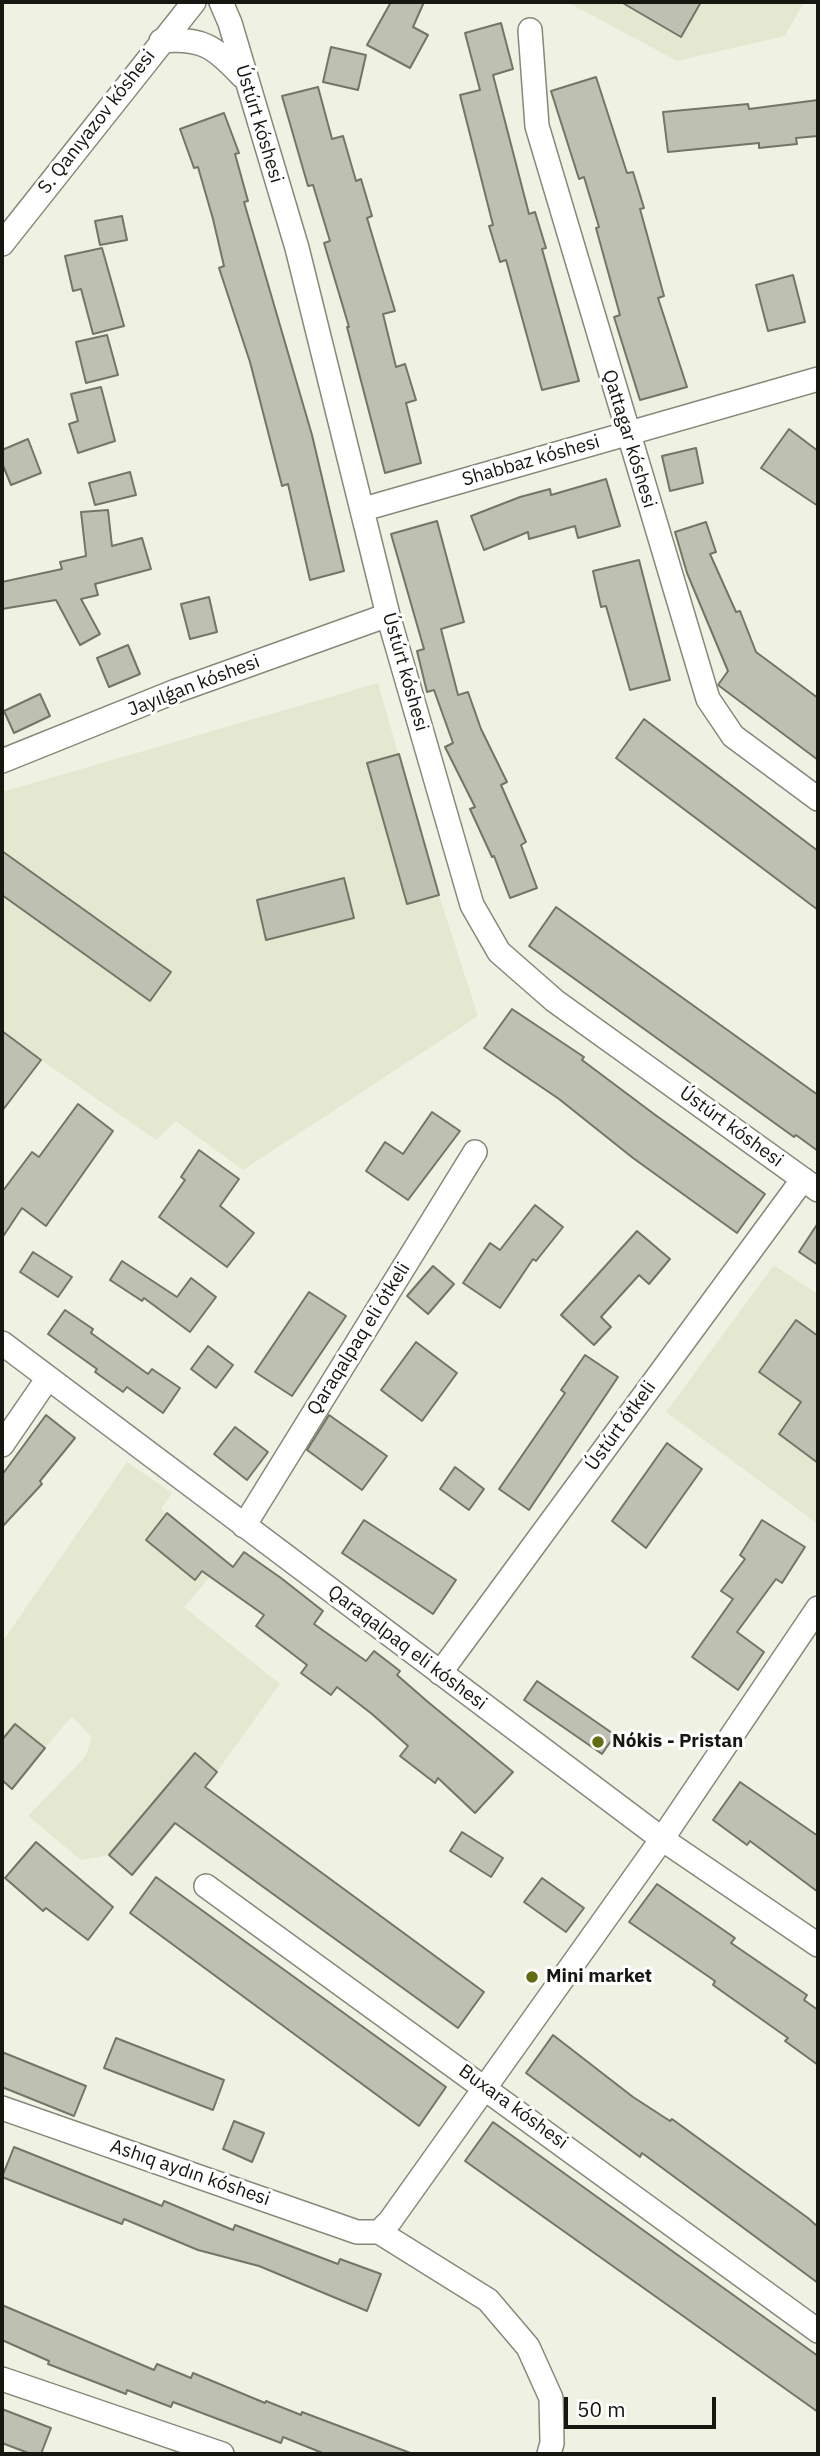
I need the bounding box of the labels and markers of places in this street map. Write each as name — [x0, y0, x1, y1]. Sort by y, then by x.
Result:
place label: Nókis - Pristan — [612, 1731, 743, 1753]
marker: Nókis - Pristan — [590, 1734, 606, 1750]
place label: Mini market — [546, 1966, 652, 1988]
marker: Mini market — [524, 1969, 540, 1985]

